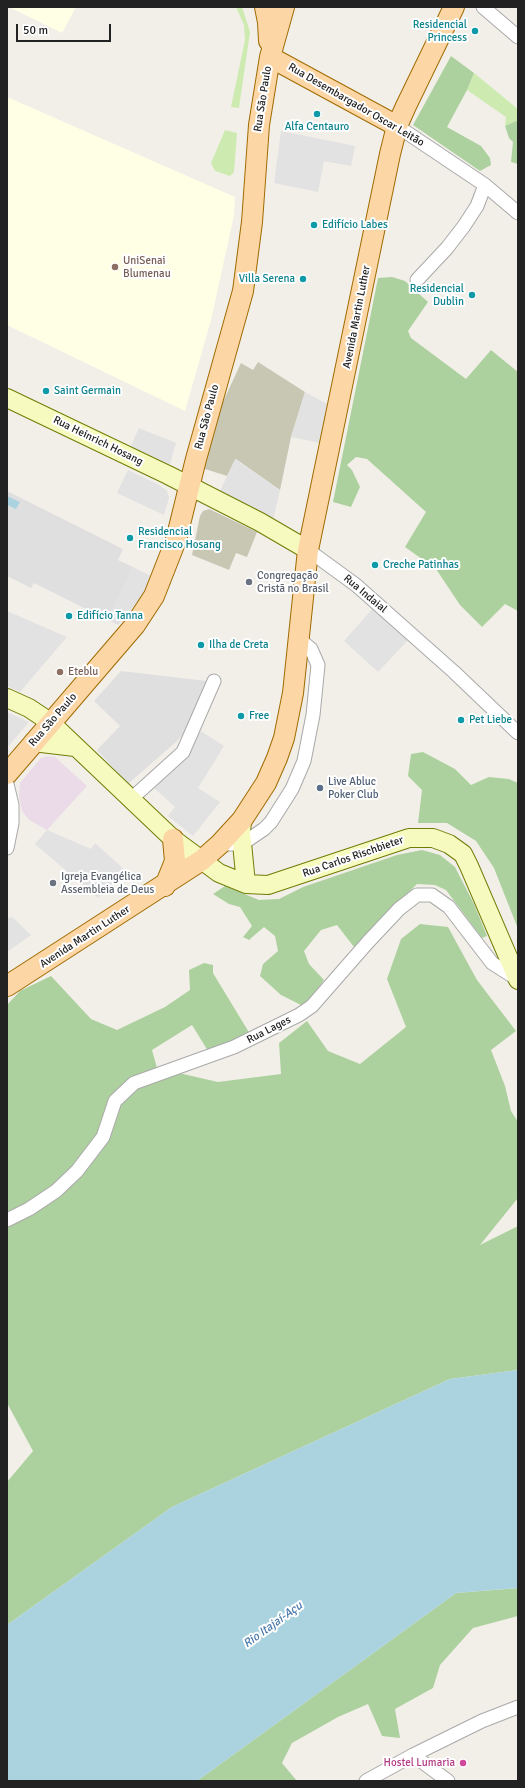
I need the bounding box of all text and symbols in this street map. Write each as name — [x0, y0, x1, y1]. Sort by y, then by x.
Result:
scale bar — [18, 16, 113, 42]
place label: Residencial Princess — [413, 18, 467, 44]
text: 50 m — [23, 23, 48, 38]
marker: Residencial Princess — [470, 26, 480, 36]
street label: Rua Desembargador Oscar Leitão — [286, 61, 426, 149]
street label: Rua São Paulo — [251, 65, 275, 133]
marker: Alfa Centauro — [312, 109, 322, 119]
place label: Alfa Centauro — [285, 120, 349, 134]
place label: Edifício Labes — [322, 218, 388, 232]
marker: Edifício Labes — [309, 220, 319, 230]
place label: UniSenai Blumenau — [123, 254, 171, 280]
marker: UniSenai Blumenau — [110, 262, 120, 272]
street label: Avenida Martin Luther — [341, 264, 373, 370]
place label: Villa Serena — [239, 272, 295, 286]
marker: Villa Serena — [298, 274, 308, 284]
place label: Residencial Dublin — [410, 282, 464, 308]
marker: Residencial Dublin — [467, 290, 477, 300]
street label: Rua São Paulo — [192, 383, 222, 451]
place label: Saint Germain — [54, 384, 121, 398]
marker: Saint Germain — [41, 386, 51, 396]
street label: Rua Heinrich Hosang — [51, 413, 145, 469]
place label: Residencial Francisco Hosang — [138, 525, 221, 551]
marker: Residencial Francisco Hosang — [125, 533, 135, 543]
place label: Creche Patinhas — [383, 558, 459, 572]
marker: Creche Patinhas — [370, 560, 380, 570]
place label: Congregação Cristã no Brasil — [257, 569, 329, 595]
street label: Rua Indaial — [341, 572, 389, 616]
marker: Congregação Cristã no Brasil — [244, 577, 254, 587]
place label: Edifício Tanna — [77, 609, 143, 623]
marker: Edifício Tanna — [64, 611, 74, 621]
place label: Ilha de Creta — [209, 638, 269, 652]
marker: Ilha de Creta — [196, 640, 206, 650]
place label: Eteblu — [68, 665, 98, 679]
marker: Eteblu — [55, 667, 65, 677]
street label: Rua São Paulo — [26, 691, 80, 749]
place label: Free — [249, 709, 269, 723]
marker: Free — [236, 711, 246, 721]
place label: Pet Liebe — [469, 713, 512, 727]
marker: Pet Liebe — [456, 715, 466, 725]
place label: Live Abluc Poker Club — [328, 775, 378, 801]
marker: Live Abluc Poker Club — [315, 783, 325, 793]
street label: Rua Carlos Rischbieter — [301, 834, 405, 880]
place label: Igreja Evangélica Assembleia de Deus — [61, 870, 154, 896]
marker: Igreja Evangélica Assembleia de Deus — [48, 878, 58, 888]
street label: Avenida Martin Luther — [38, 903, 132, 971]
street label: Rua Lages — [245, 1013, 293, 1047]
water label: Rio Itajaí-Açu — [241, 1599, 305, 1651]
place label: Hostel Lumaria — [384, 1756, 455, 1770]
marker: Hostel Lumaria — [458, 1758, 468, 1768]

